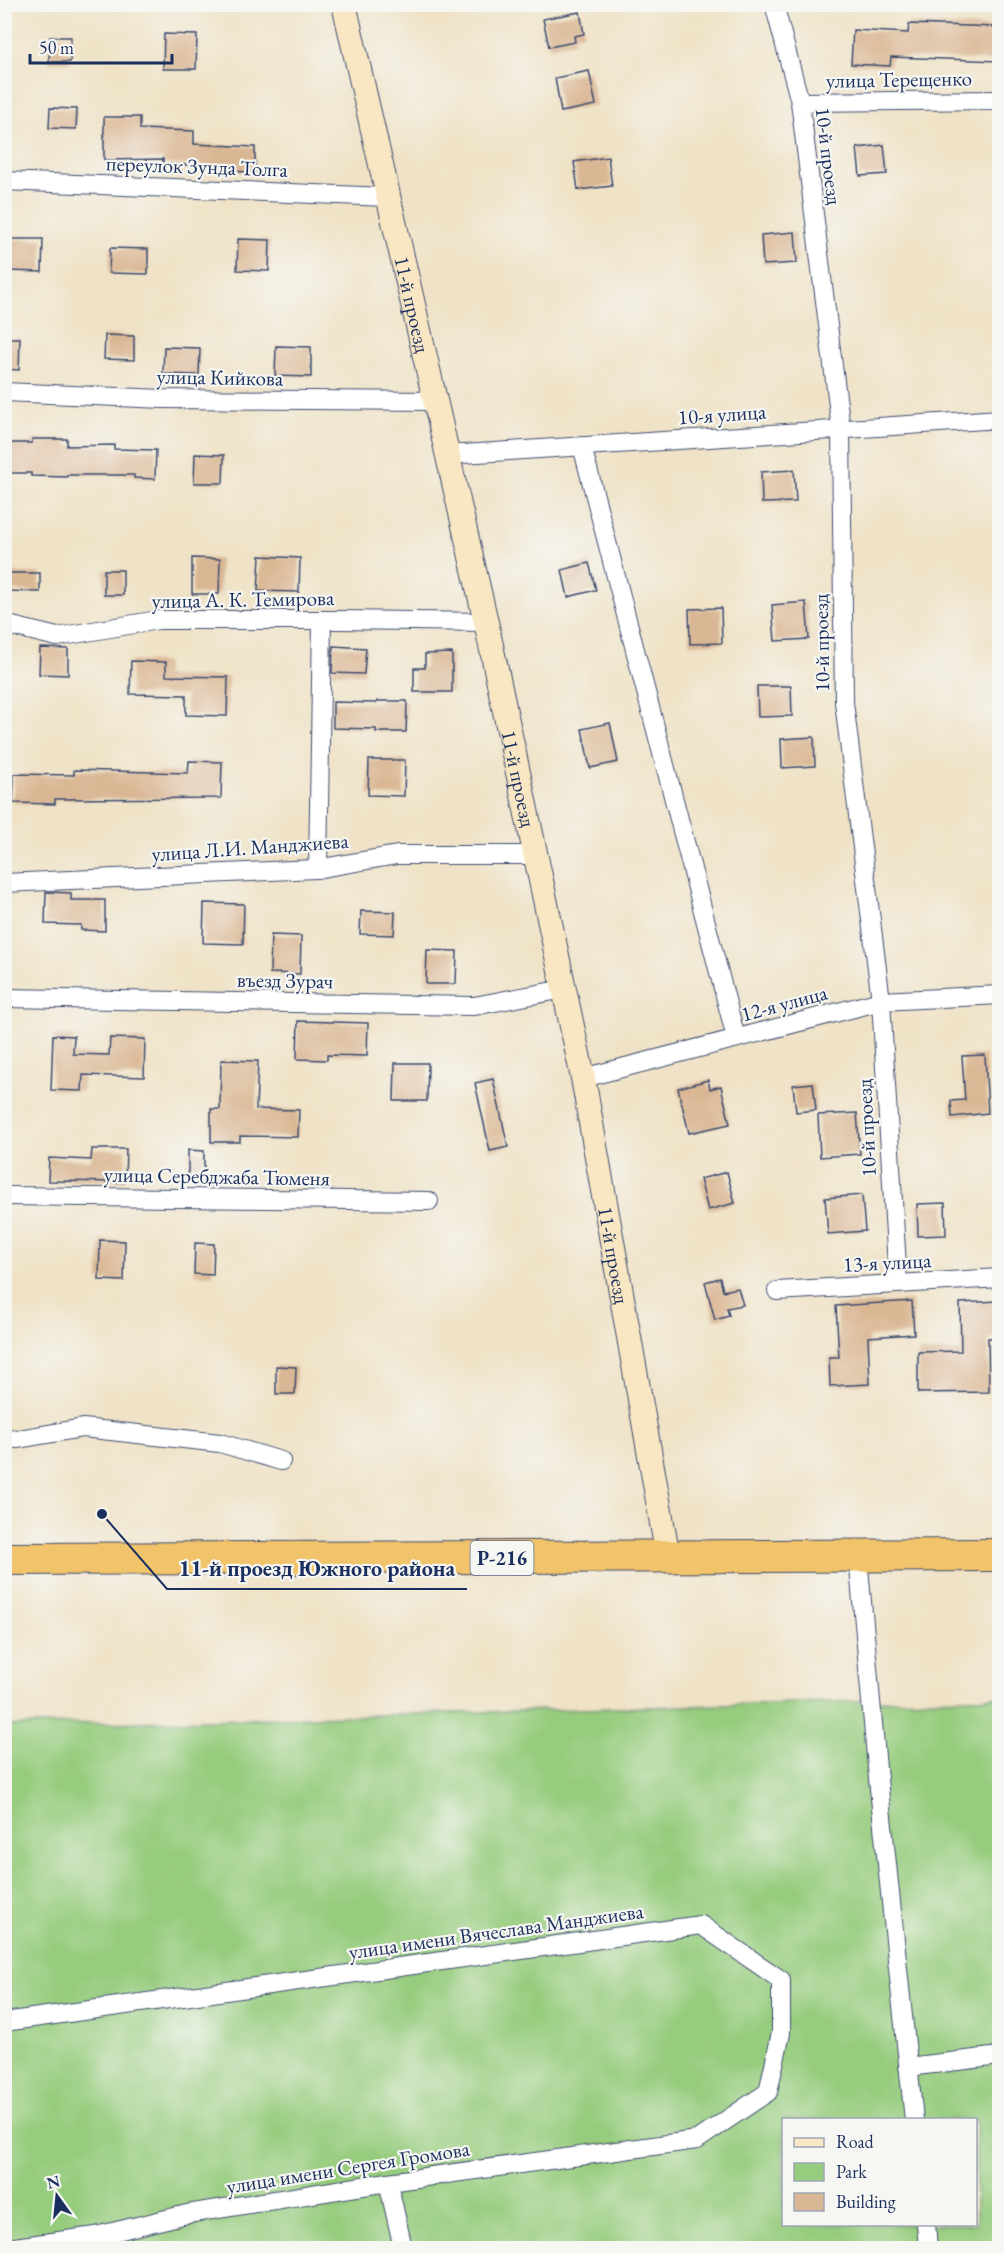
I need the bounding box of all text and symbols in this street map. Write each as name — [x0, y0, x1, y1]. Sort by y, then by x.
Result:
scale bar — [30, 27, 172, 65]
text: 50 m — [39, 36, 74, 59]
street label: улица Терещенко — [826, 64, 972, 94]
street label: 10-й проезд — [810, 105, 848, 207]
street label: переулок Зунда Толга — [106, 149, 289, 183]
street label: 11-й проезд — [389, 253, 437, 356]
street label: улица Кийкова — [156, 362, 284, 392]
street label: 10-я улица — [677, 397, 768, 431]
street label: улица А. К. Темирова — [151, 584, 335, 614]
street label: 10-й проезд — [807, 593, 835, 692]
street label: 11-й проезд — [496, 727, 543, 830]
street label: улица Л.И. Манджиева — [151, 827, 350, 867]
street label: въезд Зурач — [237, 966, 333, 994]
street label: 12-я улица — [738, 978, 831, 1027]
street label: 10-й проезд — [850, 1078, 882, 1178]
street label: улица Серебджаба Тюменя — [104, 1161, 330, 1191]
street label: 11-й проезд — [592, 1204, 636, 1306]
street label: 13-я улица — [842, 1246, 933, 1278]
road number: Р-216 — [470, 1541, 534, 1575]
callout: 11-й проезд Южного района — [167, 1549, 467, 1589]
text: 11-й проезд Южного района — [179, 1554, 456, 1583]
street label: улица имени Вячеслава Манджиева — [347, 1897, 646, 1965]
legend — [782, 2118, 977, 2226]
text: Road — [836, 2130, 875, 2153]
street label: улица имени Сергея Громова — [225, 2134, 472, 2200]
text: Park — [836, 2160, 867, 2183]
north arrow — [27, 2166, 87, 2226]
text: N — [44, 2170, 62, 2194]
text: Building — [836, 2190, 896, 2213]

